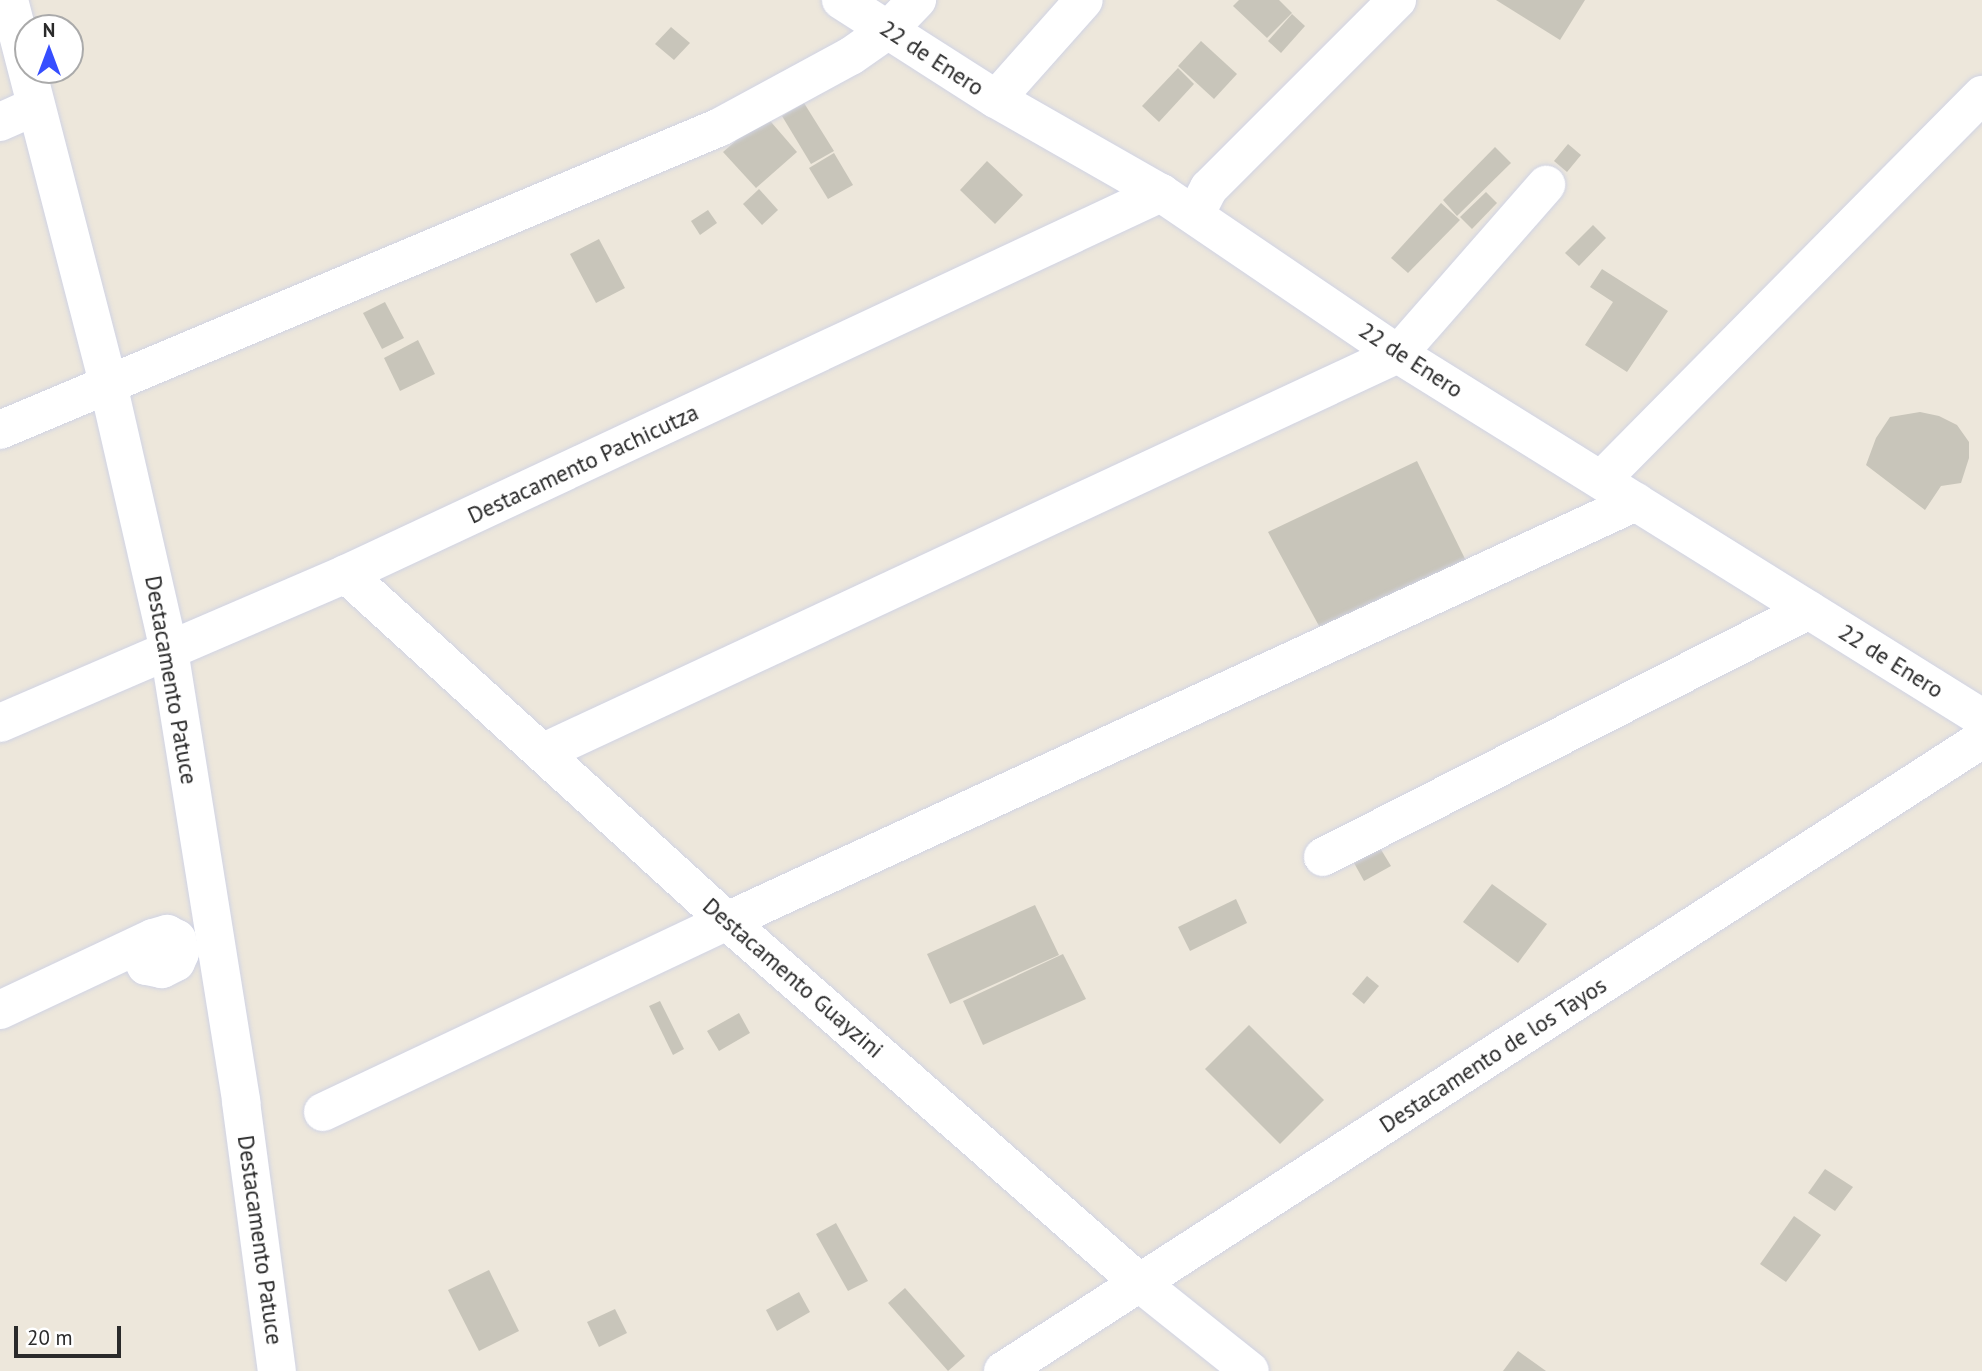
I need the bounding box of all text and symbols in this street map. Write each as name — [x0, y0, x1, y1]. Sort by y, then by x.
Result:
north arrow — [14, 14, 84, 84]
street label: 22 de Enero — [875, 14, 989, 102]
text: N — [43, 18, 55, 42]
street label: 22 de Enero — [1354, 316, 1468, 404]
street label: Destacamento Pachicutza — [463, 398, 703, 530]
street label: Destacamento Patuce — [139, 573, 203, 787]
street label: 22 de Enero — [1834, 618, 1948, 704]
street label: Destacamento Guayzini — [697, 892, 889, 1064]
street label: Destacamento de los Tayos — [1374, 971, 1612, 1139]
street label: Destacamento Patuce — [232, 1133, 288, 1347]
scale bar — [18, 1312, 124, 1356]
text: 20 m — [27, 1324, 73, 1351]

